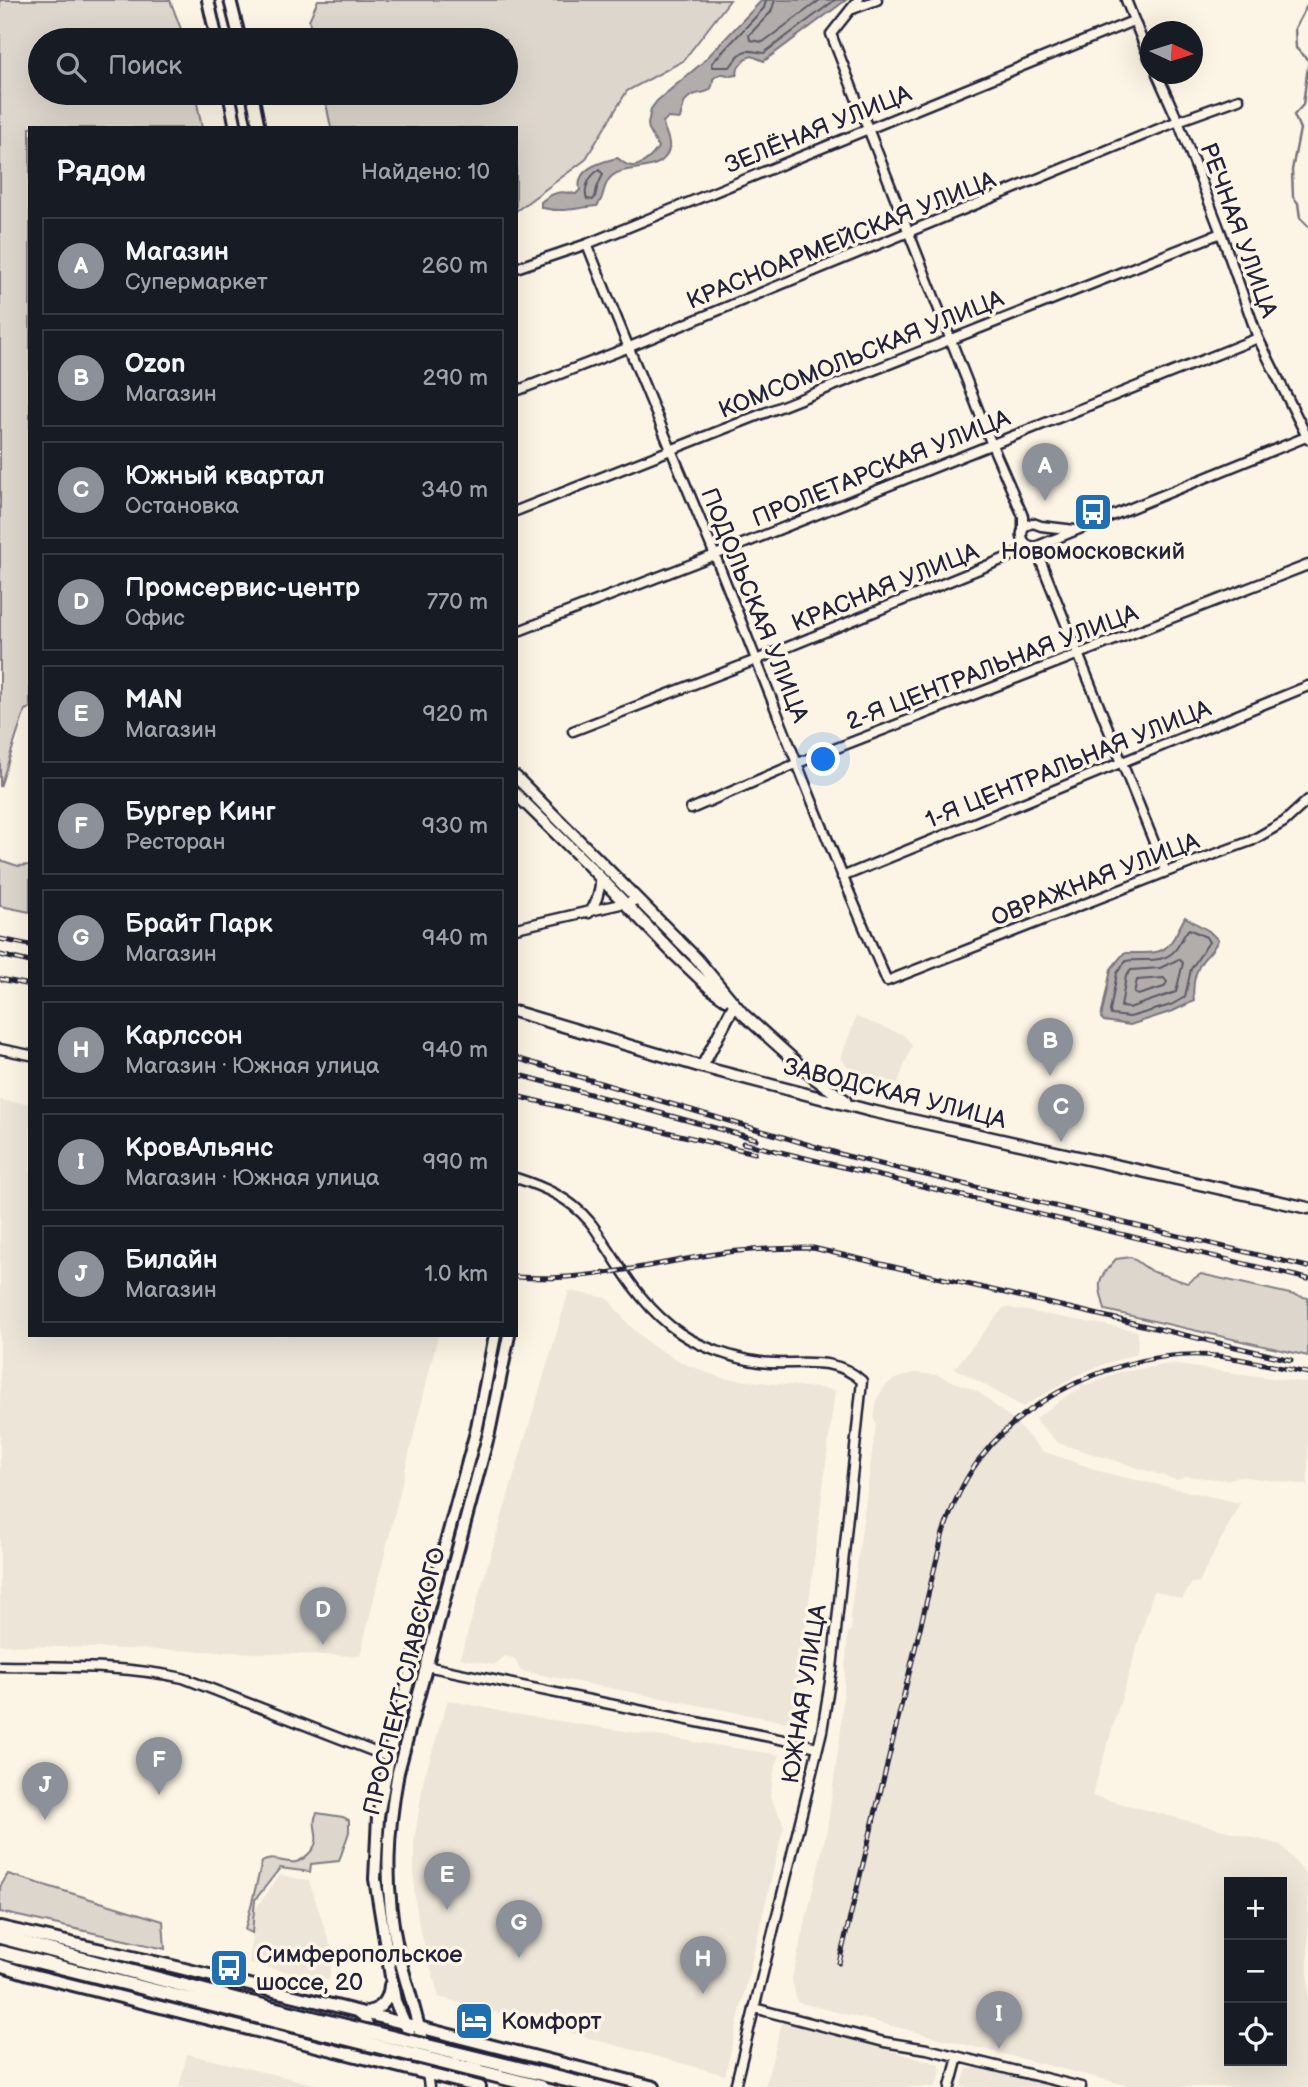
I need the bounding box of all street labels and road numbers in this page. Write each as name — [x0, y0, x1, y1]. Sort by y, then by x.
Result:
street label: ЗЕЛЁНАЯ УЛИЦА — [721, 79, 916, 180]
street label: РЕЧНАЯ УЛИЦА — [1193, 139, 1284, 322]
street label: КРАСНОАРМЕЙСКАЯ УЛИЦА — [682, 165, 1000, 316]
street label: КОМСОМОЛЬСКАЯ УЛИЦА — [714, 284, 1008, 425]
street label: ПРОЛЕТАРСКАЯ УЛИЦА — [748, 403, 1015, 534]
street label: ПОДОЛЬСКАЯ УЛИЦА — [694, 484, 815, 727]
street label: КРАСНАЯ УЛИЦА — [788, 537, 983, 638]
street label: 2-Я ЦЕНТРАЛЬНАЯ УЛИЦА — [842, 598, 1143, 737]
street label: 1-Я ЦЕНТРАЛЬНАЯ УЛИЦА — [921, 694, 1216, 835]
street label: ОВРАЖНАЯ УЛИЦА — [987, 826, 1204, 933]
street label: ЗАВОДСКАЯ УЛИЦА — [781, 1052, 1010, 1135]
street label: ПРОСПЕКТ СЛАВСКОГО — [357, 1544, 452, 1818]
street label: ЮЖНАЯ УЛИЦА — [776, 1602, 833, 1786]

